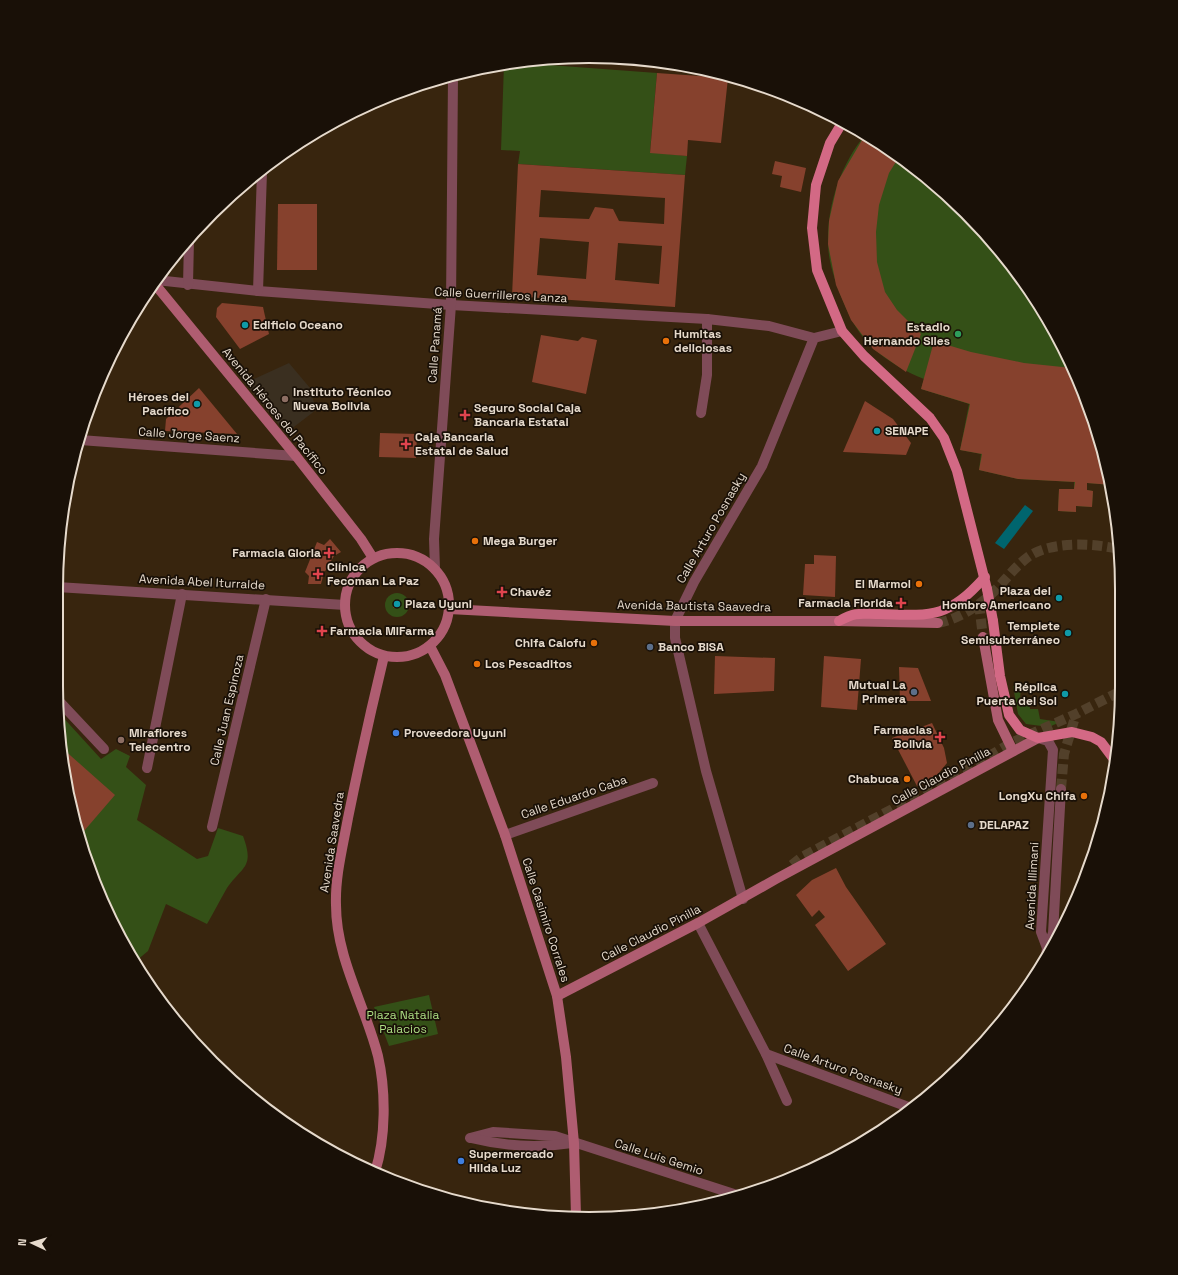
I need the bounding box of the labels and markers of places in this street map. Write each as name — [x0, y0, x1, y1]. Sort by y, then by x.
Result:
place label: Edificio Oceano — [253, 317, 343, 333]
place label: Estadio Hernando Siles — [864, 319, 950, 349]
marker: Edificio Oceano — [240, 320, 250, 330]
place label: Humitas deliciosas — [674, 326, 732, 356]
marker: Estadio Hernando Siles — [953, 329, 963, 339]
marker: Humitas deliciosas — [661, 336, 671, 346]
place label: Instituto Técnico Nueva Bolivia — [293, 384, 391, 414]
place label: Héroes del Pacífico — [128, 389, 189, 419]
marker: Instituto Técnico Nueva Bolivia — [280, 394, 290, 404]
marker: Héroes del Pacífico — [192, 399, 202, 409]
place label: Seguro Social Caja Bancaria Estatal — [474, 400, 581, 430]
marker: Seguro Social Caja Bancaria Estatal — [459, 409, 471, 421]
place label: SENAPE — [885, 423, 929, 439]
marker: SENAPE — [872, 426, 882, 436]
place label: Caja Bancaria Estatal de Salud — [415, 429, 509, 459]
marker: Caja Bancaria Estatal de Salud — [400, 438, 412, 450]
place label: Mega Burger — [483, 533, 558, 549]
marker: Mega Burger — [470, 536, 480, 546]
place label: Farmacia Gloria — [232, 545, 321, 561]
marker: Farmacia Gloria — [324, 548, 334, 558]
place label: Clínica Fecoman La Paz — [327, 559, 419, 589]
marker: Clínica Fecoman La Paz — [312, 568, 324, 580]
place label: El Marmol — [855, 576, 911, 592]
marker: El Marmol — [914, 579, 924, 589]
place label: Plaza del Hombre Americano — [942, 583, 1051, 613]
place label: Chavéz — [510, 584, 551, 600]
marker: Chavéz — [497, 587, 507, 597]
marker: Plaza del Hombre Americano — [1054, 593, 1064, 603]
place label: Farmacia Florida — [798, 595, 893, 611]
place label: Plaza Uyuni — [405, 596, 472, 612]
marker: Farmacia Florida — [896, 598, 906, 608]
marker: Plaza Uyuni — [392, 599, 402, 609]
place label: Templete Semisubterráneo — [961, 618, 1060, 648]
place label: Farmacia MiFarma — [330, 623, 434, 639]
marker: Farmacia MiFarma — [317, 626, 327, 636]
marker: Templete Semisubterráneo — [1063, 628, 1073, 638]
place label: Chifa Calofu — [515, 635, 586, 651]
marker: Chifa Calofu — [589, 638, 599, 648]
place label: Banco BISA — [658, 639, 724, 655]
marker: Banco BISA — [645, 642, 655, 652]
place label: Los Pescaditos — [485, 656, 572, 672]
marker: Los Pescaditos — [472, 659, 482, 669]
place label: Mutual La Primera — [849, 677, 906, 707]
place label: Réplica Puerta del Sol — [977, 679, 1057, 709]
marker: Mutual La Primera — [909, 687, 919, 697]
marker: Réplica Puerta del Sol — [1060, 689, 1070, 699]
place label: Farmacias Bolivia — [874, 722, 932, 752]
place label: Miraflores Telecentro — [129, 725, 191, 755]
place label: Proveedora Uyuni — [404, 725, 506, 741]
marker: Proveedora Uyuni — [391, 728, 401, 738]
marker: Farmacias Bolivia — [935, 732, 945, 742]
marker: Miraflores Telecentro — [116, 735, 126, 745]
place label: Chabuca — [848, 771, 899, 787]
marker: Chabuca — [902, 774, 912, 784]
place label: LongXu Chifa — [999, 788, 1076, 804]
marker: LongXu Chifa — [1079, 791, 1089, 801]
place label: DELAPAZ — [979, 817, 1029, 833]
marker: DELAPAZ — [966, 820, 976, 830]
place label: Supermercado Hilda Luz — [469, 1146, 554, 1176]
marker: Supermercado Hilda Luz — [456, 1156, 466, 1166]

